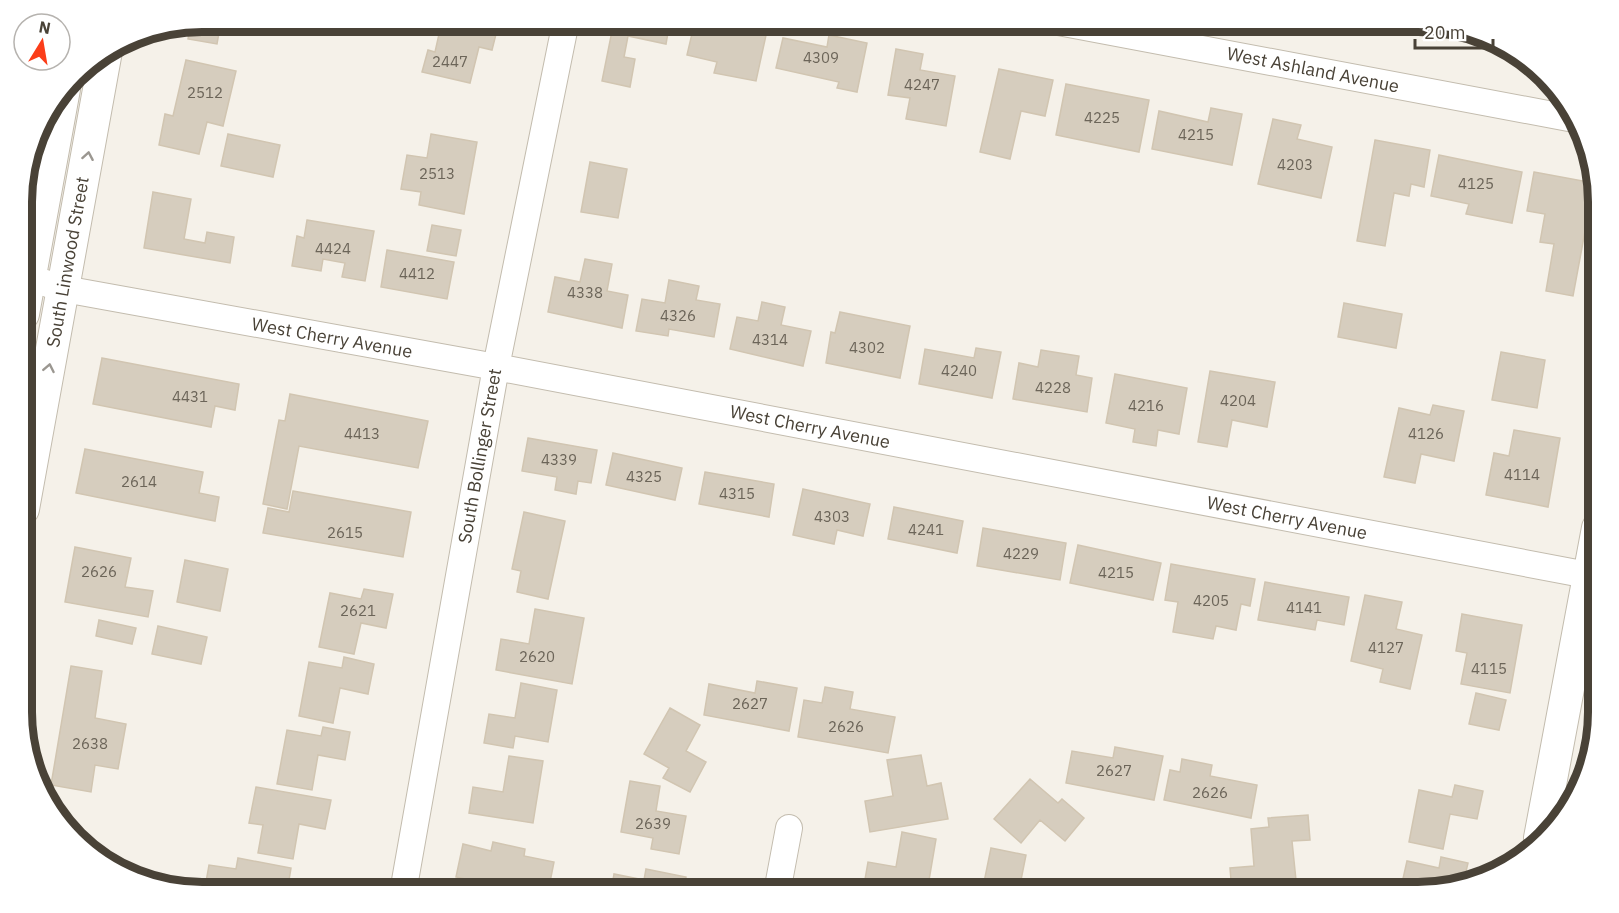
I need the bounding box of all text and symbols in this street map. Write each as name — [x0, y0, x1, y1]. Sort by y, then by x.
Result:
north arrow — [12, 12, 72, 72]
scale bar — [1415, 12, 1493, 50]
text: N — [37, 16, 52, 38]
text: 20 m — [1424, 21, 1466, 44]
street label: West Ashland Avenue — [1225, 42, 1401, 98]
house number: 4309 — [803, 48, 839, 67]
house number: 2447 — [432, 52, 468, 71]
house number: 4247 — [904, 75, 940, 94]
house number: 2512 — [187, 83, 223, 102]
house number: 4225 — [1084, 108, 1120, 127]
house number: 4215 — [1178, 125, 1214, 144]
one-way arrow — [81, 151, 93, 161]
house number: 4203 — [1277, 155, 1313, 174]
house number: 2513 — [419, 164, 455, 183]
house number: 4125 — [1458, 174, 1494, 193]
street label: South Linwood Street — [41, 175, 94, 349]
house number: 4424 — [315, 239, 351, 258]
house number: 4412 — [399, 264, 435, 283]
house number: 4338 — [567, 283, 603, 302]
house number: 4326 — [660, 306, 696, 325]
street label: West Cherry Avenue — [250, 312, 414, 363]
house number: 4314 — [752, 330, 788, 349]
house number: 4302 — [849, 338, 885, 357]
house number: 4240 — [941, 361, 977, 380]
one-way arrow — [42, 364, 55, 374]
street label: South Bollinger Street — [453, 367, 506, 545]
house number: 4228 — [1035, 378, 1071, 397]
house number: 4431 — [172, 387, 208, 406]
house number: 4204 — [1220, 391, 1256, 410]
house number: 4216 — [1128, 396, 1164, 415]
street label: West Cherry Avenue — [728, 400, 892, 453]
house number: 4413 — [344, 424, 380, 443]
house number: 4126 — [1408, 424, 1444, 443]
house number: 4339 — [541, 450, 577, 469]
house number: 4114 — [1504, 465, 1540, 484]
house number: 4325 — [626, 467, 662, 486]
house number: 2614 — [121, 472, 157, 491]
house number: 4315 — [719, 484, 755, 503]
street label: West Cherry Avenue — [1205, 491, 1369, 544]
house number: 4303 — [814, 507, 850, 526]
house number: 4241 — [908, 520, 944, 539]
house number: 2615 — [327, 523, 363, 542]
house number: 4229 — [1003, 544, 1039, 563]
house number: 2626 — [81, 562, 117, 581]
house number: 4215 — [1098, 563, 1134, 582]
house number: 4205 — [1193, 591, 1229, 610]
house number: 4141 — [1286, 598, 1322, 617]
house number: 2621 — [340, 601, 376, 620]
house number: 4127 — [1368, 638, 1404, 657]
house number: 2620 — [519, 647, 555, 666]
house number: 4115 — [1471, 659, 1507, 678]
house number: 2627 — [732, 694, 768, 713]
house number: 2626 — [828, 717, 864, 736]
house number: 2638 — [72, 734, 108, 753]
house number: 2627 — [1096, 761, 1132, 780]
house number: 2626 — [1192, 783, 1228, 802]
house number: 2639 — [635, 814, 671, 833]

